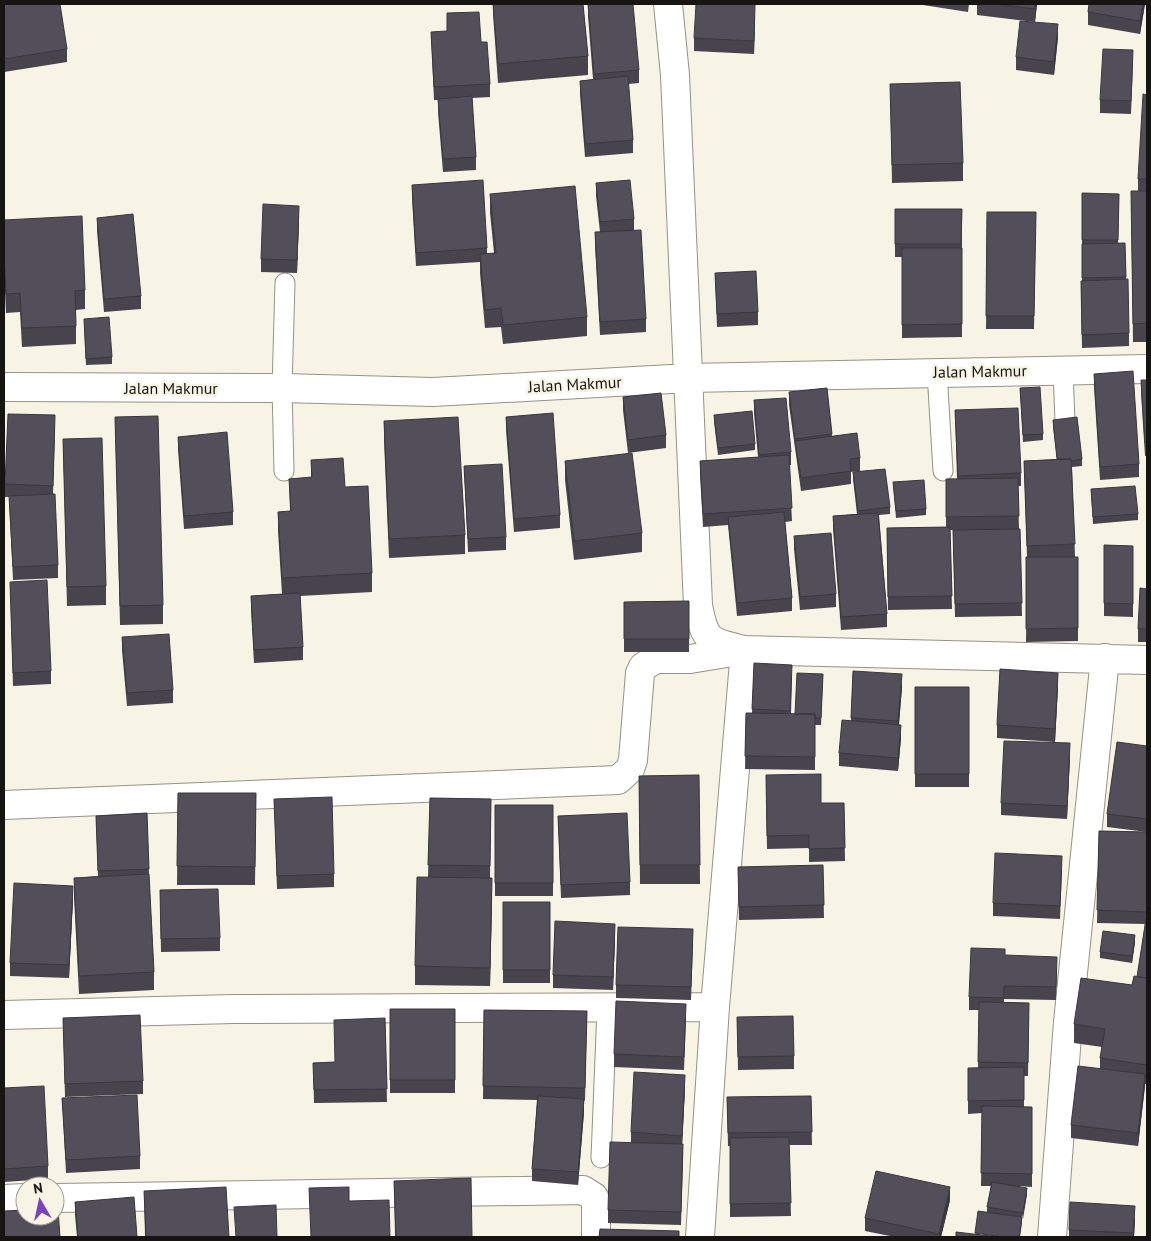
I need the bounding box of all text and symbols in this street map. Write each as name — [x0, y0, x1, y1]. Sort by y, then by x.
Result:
street label: Jalan Makmur — [932, 360, 1027, 382]
street label: Jalan Makmur — [527, 372, 623, 396]
street label: Jalan Makmur — [123, 378, 218, 398]
north arrow — [15, 1176, 65, 1226]
text: N — [32, 1179, 44, 1198]

